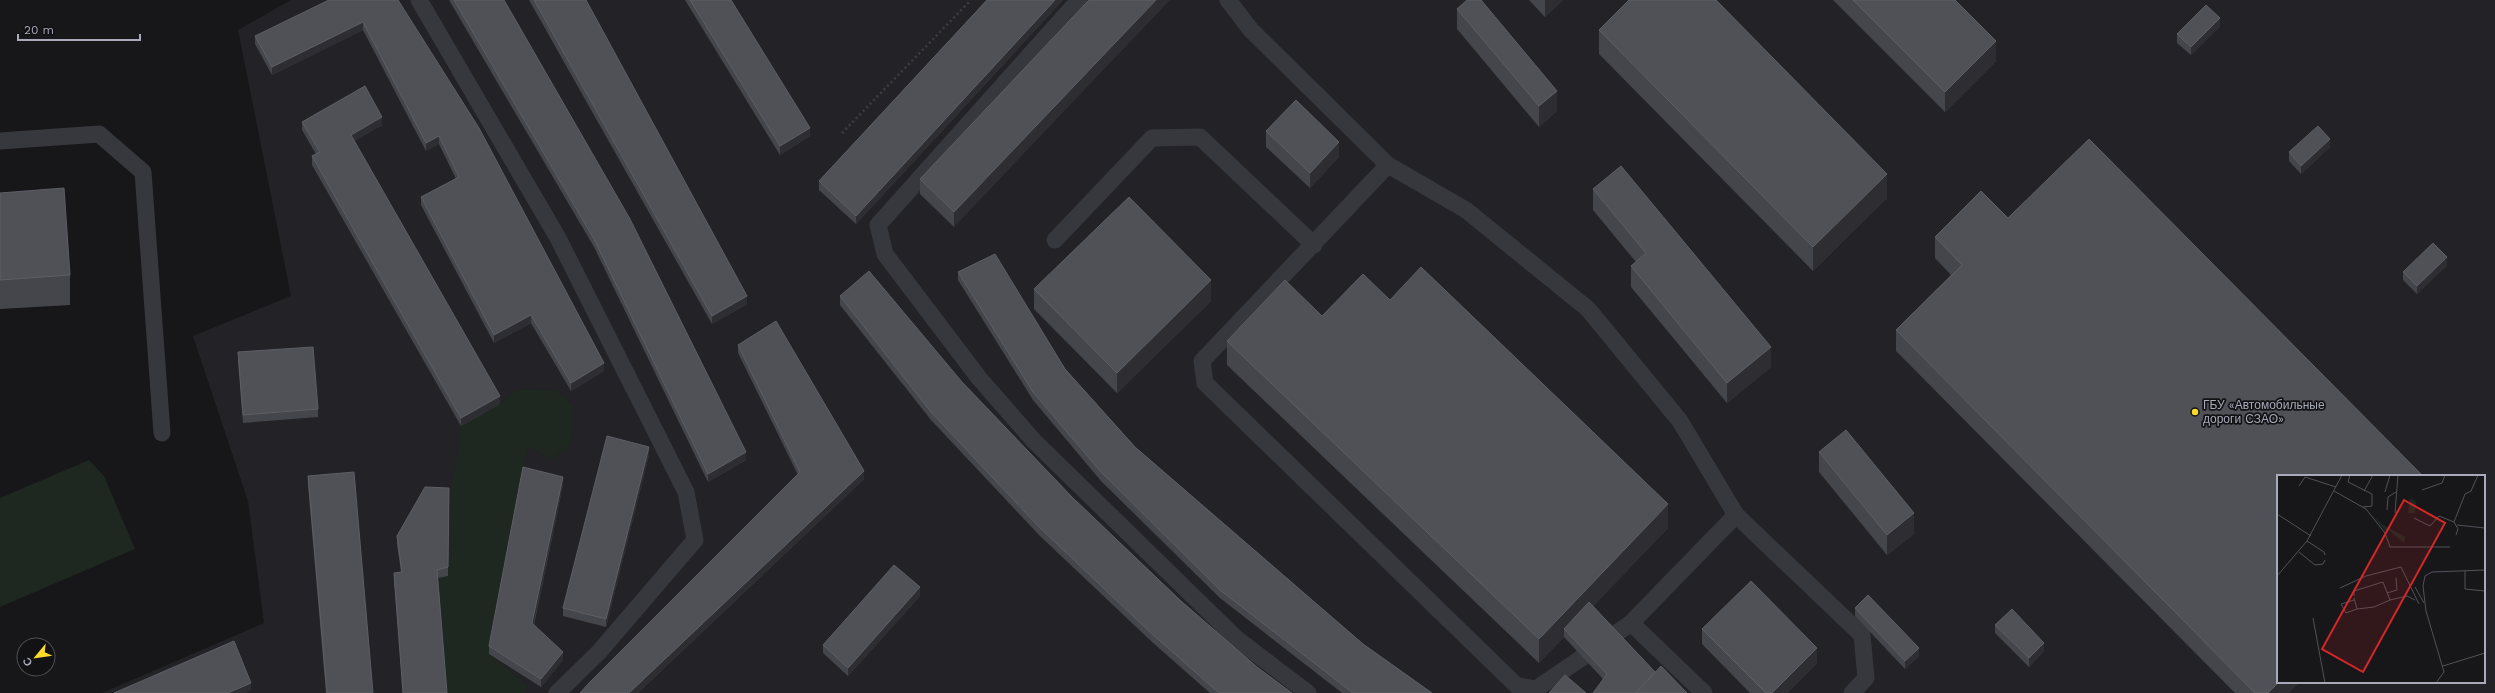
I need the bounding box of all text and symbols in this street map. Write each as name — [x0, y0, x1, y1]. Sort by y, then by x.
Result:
scale bar — [18, 16, 140, 42]
text: 20 m — [24, 23, 54, 37]
place label: ГБУ «Автомобильные дороги СЗАО» — [2203, 398, 2325, 426]
marker: ГБУ «Автомобильные дороги СЗАО» — [2190, 407, 2200, 417]
inset map — [2277, 475, 2485, 683]
north arrow — [16, 637, 56, 677]
text: С — [20, 655, 35, 668]

